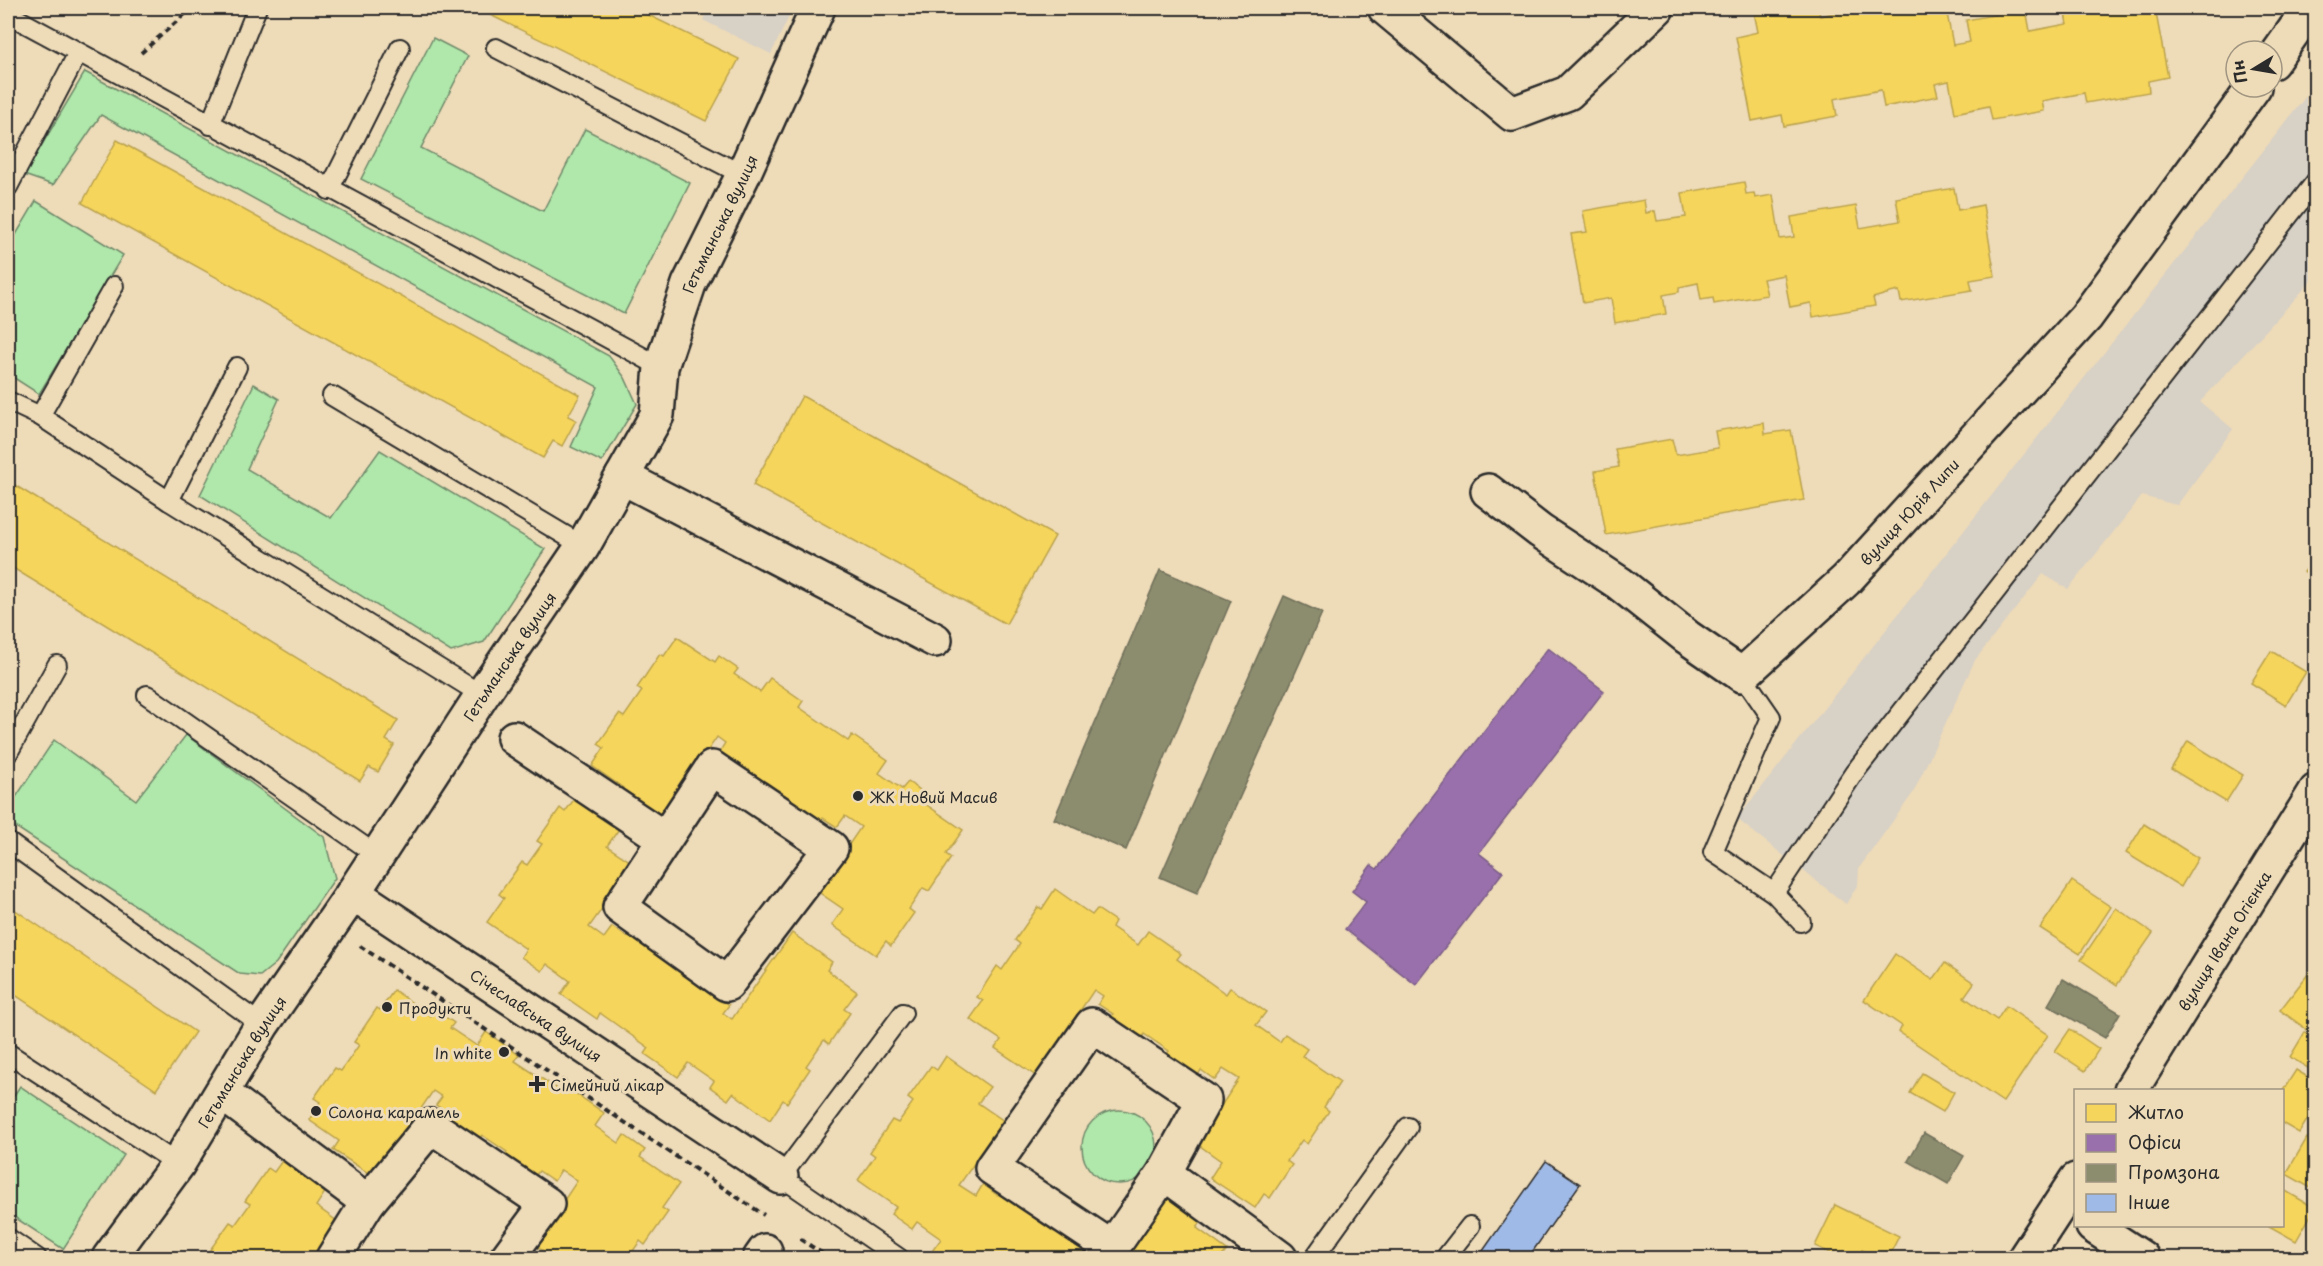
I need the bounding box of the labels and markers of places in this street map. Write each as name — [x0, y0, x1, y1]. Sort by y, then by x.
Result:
place label: ЖК Новий Масив — [869, 785, 997, 808]
marker: ЖК Новий Масив — [851, 789, 865, 803]
place label: Продукти — [399, 996, 471, 1019]
marker: Продукти — [380, 1000, 394, 1014]
place label: In white — [435, 1041, 492, 1064]
marker: In white — [497, 1045, 511, 1059]
place label: Сімейний лікар — [550, 1073, 664, 1096]
marker: Сімейний лікар — [528, 1075, 546, 1093]
place label: Солона карамель — [328, 1100, 460, 1123]
marker: Солона карамель — [309, 1104, 323, 1118]

